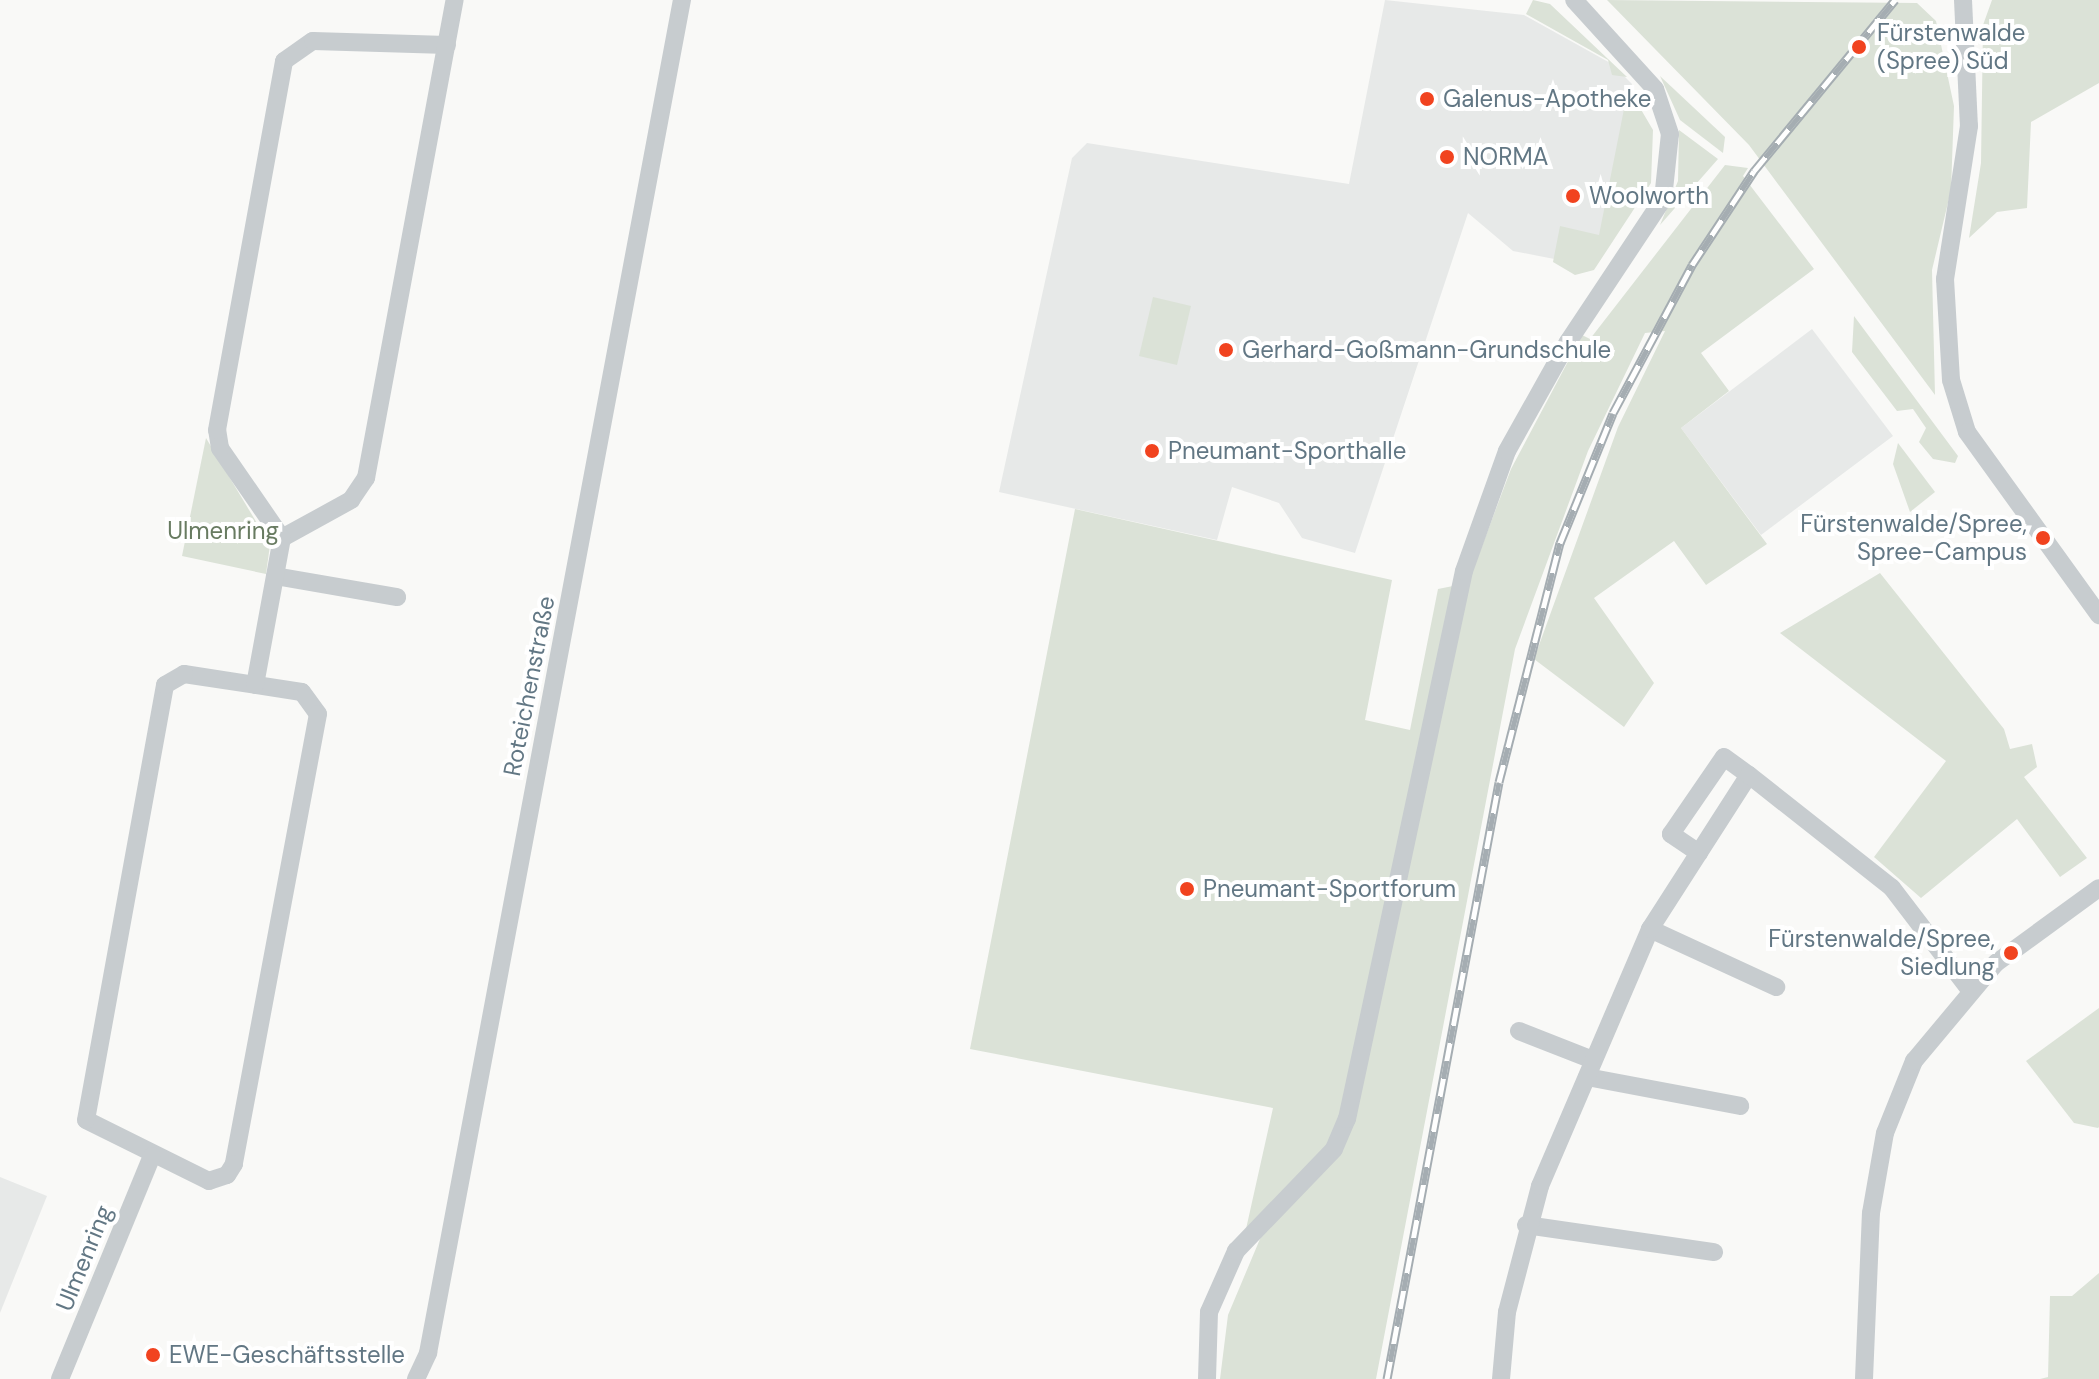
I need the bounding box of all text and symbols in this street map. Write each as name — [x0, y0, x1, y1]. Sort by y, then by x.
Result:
place label: Fürstenwalde (Spree) Süd — [1877, 19, 2025, 75]
marker: Fürstenwalde (Spree) Süd — [1848, 36, 1870, 58]
place label: Galenus-Apotheke — [1443, 85, 1651, 113]
marker: Galenus-Apotheke — [1418, 90, 1436, 108]
place label: NORMA — [1463, 143, 1549, 171]
marker: NORMA — [1438, 148, 1456, 166]
place label: Woolworth — [1589, 182, 1709, 210]
marker: Woolworth — [1564, 187, 1582, 205]
place label: Gerhard-Goßmann-Grundschule — [1242, 336, 1611, 364]
marker: Gerhard-Goßmann-Grundschule — [1217, 341, 1235, 359]
place label: Pneumant-Sporthalle — [1168, 437, 1406, 465]
marker: Pneumant-Sporthalle — [1143, 442, 1161, 460]
place label: Fürstenwalde/Spree, Spree-Campus — [1800, 510, 2027, 566]
park label: Ulmenring — [167, 517, 279, 545]
marker: Fürstenwalde/Spree, Spree-Campus — [2034, 529, 2052, 547]
street label: Roteichenstraße — [497, 594, 561, 778]
place label: Pneumant-Sportforum — [1203, 875, 1456, 903]
marker: Pneumant-Sportforum — [1178, 880, 1196, 898]
place label: Fürstenwalde/Spree, Siedlung — [1768, 925, 1995, 981]
marker: Fürstenwalde/Spree, Siedlung — [2002, 944, 2020, 962]
street label: Ulmenring — [50, 1201, 118, 1315]
place label: EWE-Geschäftsstelle — [169, 1341, 405, 1369]
marker: EWE-Geschäftsstelle — [144, 1346, 162, 1364]

